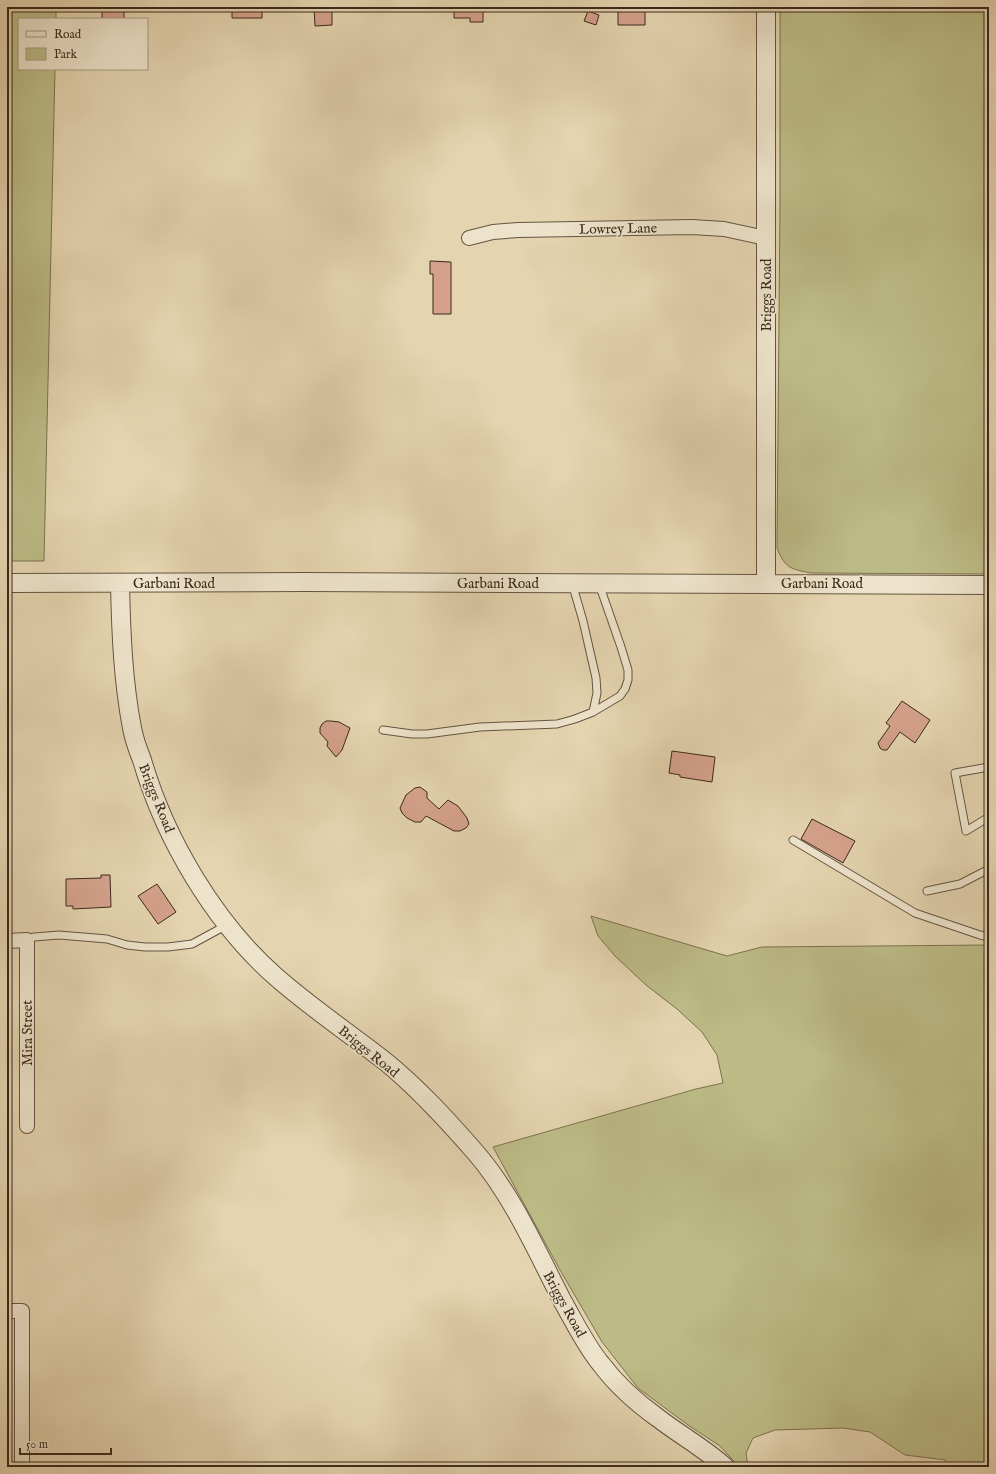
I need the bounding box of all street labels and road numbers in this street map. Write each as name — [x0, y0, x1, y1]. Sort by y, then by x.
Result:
street label: Lowrey Lane — [579, 219, 658, 239]
street label: Briggs Road — [758, 258, 776, 331]
street label: Garbani Road — [133, 575, 215, 593]
street label: Garbani Road — [457, 575, 539, 593]
street label: Garbani Road — [781, 575, 863, 593]
street label: Briggs Road — [134, 761, 178, 836]
street label: Mira Street — [19, 1000, 37, 1066]
street label: Briggs Road — [334, 1022, 403, 1082]
street label: Briggs Road — [539, 1268, 590, 1341]

